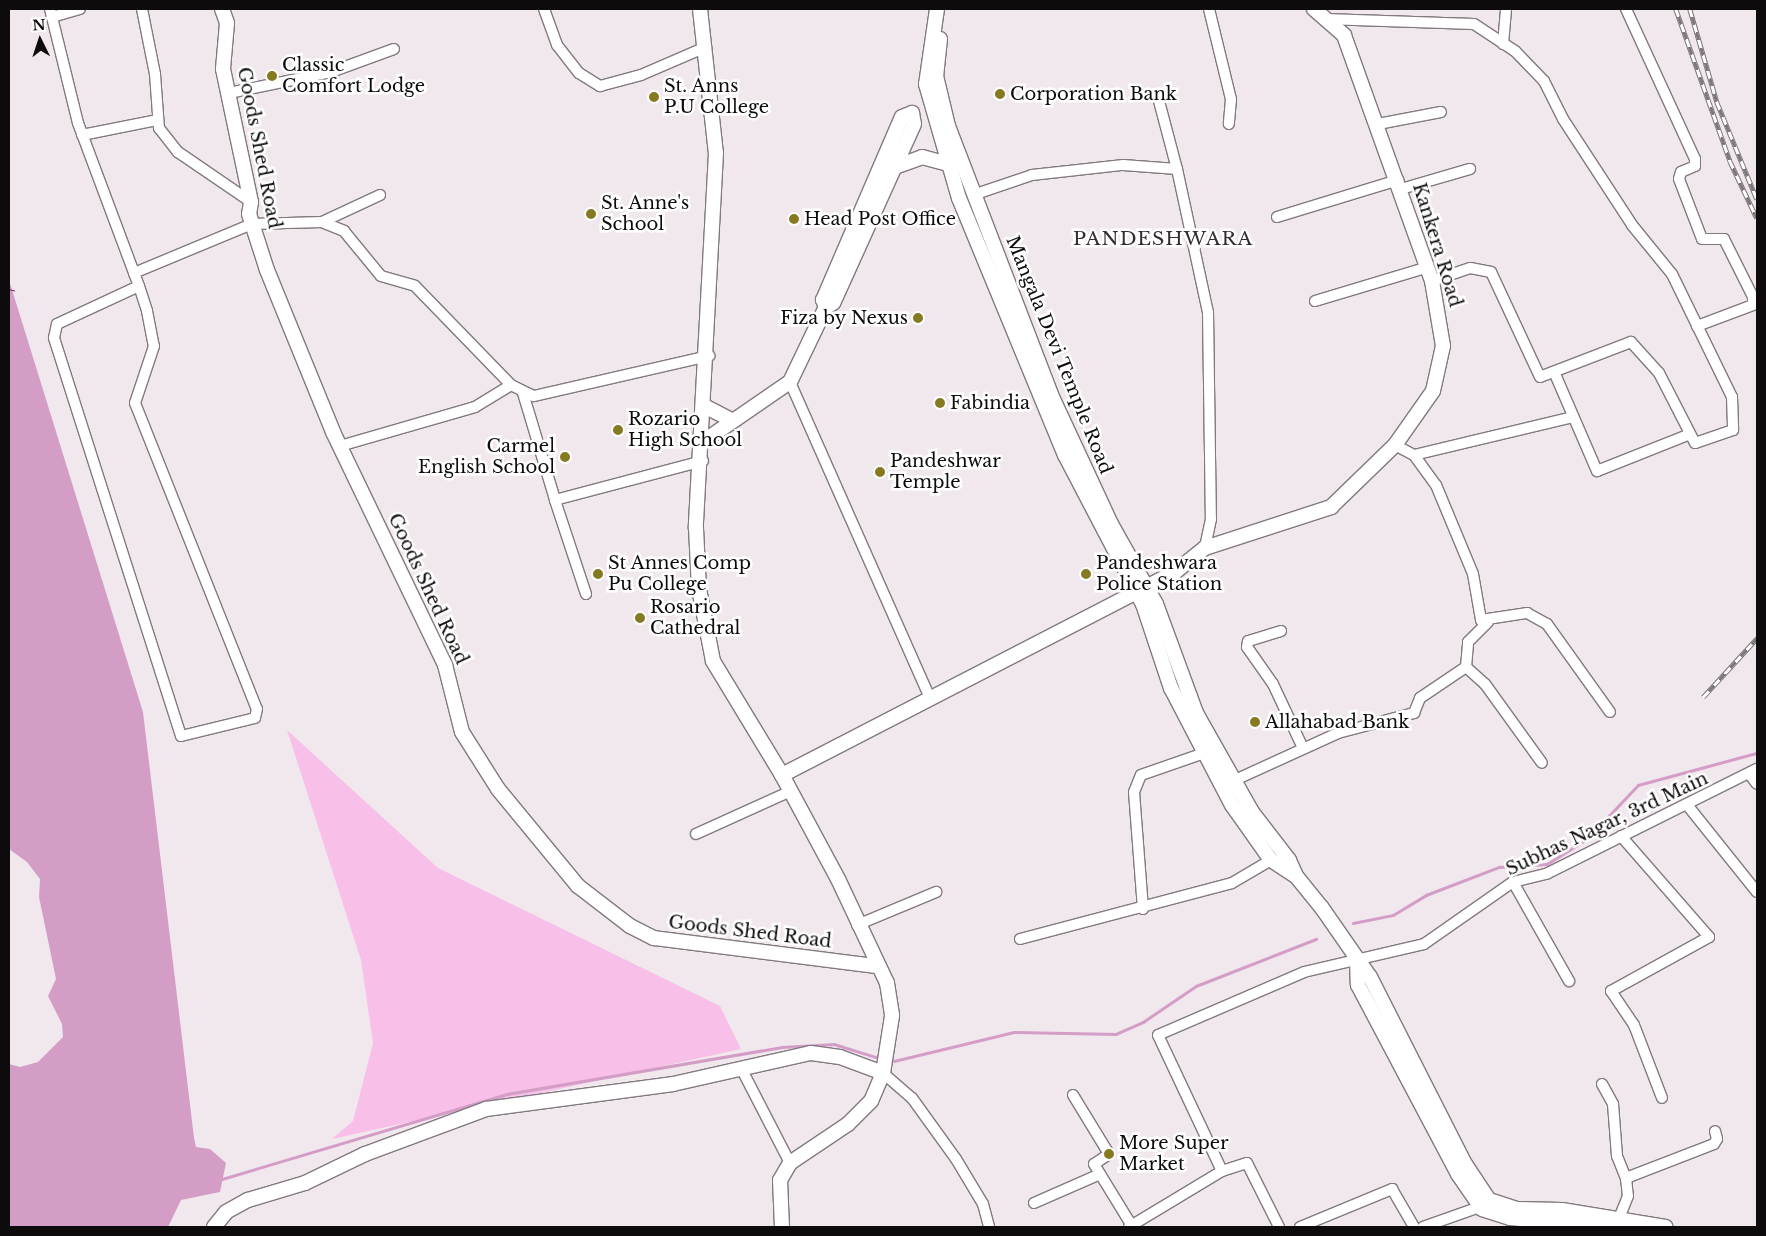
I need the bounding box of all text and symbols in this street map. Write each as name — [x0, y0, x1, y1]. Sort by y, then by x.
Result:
north arrow — [15, 15, 65, 65]
text: N — [32, 16, 46, 34]
place label: Classic Comfort Lodge — [282, 55, 425, 98]
street label: Goods Shed Road — [233, 65, 285, 231]
marker: Classic Comfort Lodge — [266, 70, 278, 82]
place label: St. Anns P.U College — [664, 76, 769, 118]
place label: Corporation Bank — [1010, 83, 1177, 105]
marker: Corporation Bank — [994, 88, 1006, 100]
marker: St. Anns P.U College — [648, 91, 660, 103]
street label: Kankera Road — [1408, 180, 1466, 310]
place label: St. Anne's School — [601, 193, 690, 235]
marker: St. Anne's School — [585, 208, 597, 220]
place label: Head Post Office — [804, 208, 956, 230]
marker: Head Post Office — [788, 213, 800, 225]
district label: PANDESHWARA — [1072, 228, 1254, 250]
street label: Mangala Devi Temple Road — [1001, 232, 1117, 478]
place label: Fiza by Nexus — [779, 307, 908, 329]
marker: Fiza by Nexus — [912, 312, 924, 324]
place label: Fabindia — [950, 392, 1030, 414]
marker: Fabindia — [934, 397, 946, 409]
place label: Rozario High School — [628, 409, 742, 452]
marker: Rozario High School — [612, 424, 624, 436]
place label: Carmel English School — [418, 436, 555, 478]
marker: Carmel English School — [559, 451, 571, 463]
place label: Pandeshwar Temple — [890, 451, 1001, 494]
marker: Pandeshwar Temple — [874, 466, 886, 478]
street label: Goods Shed Road — [384, 510, 472, 668]
place label: St Annes Comp Pu College — [608, 553, 752, 596]
place label: Pandeshwara Police Station — [1096, 553, 1222, 596]
marker: St Annes Comp Pu College — [592, 568, 604, 580]
marker: Pandeshwara Police Station — [1080, 568, 1092, 580]
place label: Rosario Cathedral — [650, 597, 740, 640]
marker: Rosario Cathedral — [634, 612, 646, 624]
place label: Allahabad Bank — [1265, 711, 1409, 733]
marker: Allahabad Bank — [1249, 716, 1261, 728]
street label: Subhas Nagar, 3rd Main — [1503, 768, 1711, 880]
street label: Goods Shed Road — [667, 911, 833, 953]
place label: More Super Market — [1119, 1133, 1229, 1176]
marker: More Super Market — [1103, 1148, 1115, 1160]

